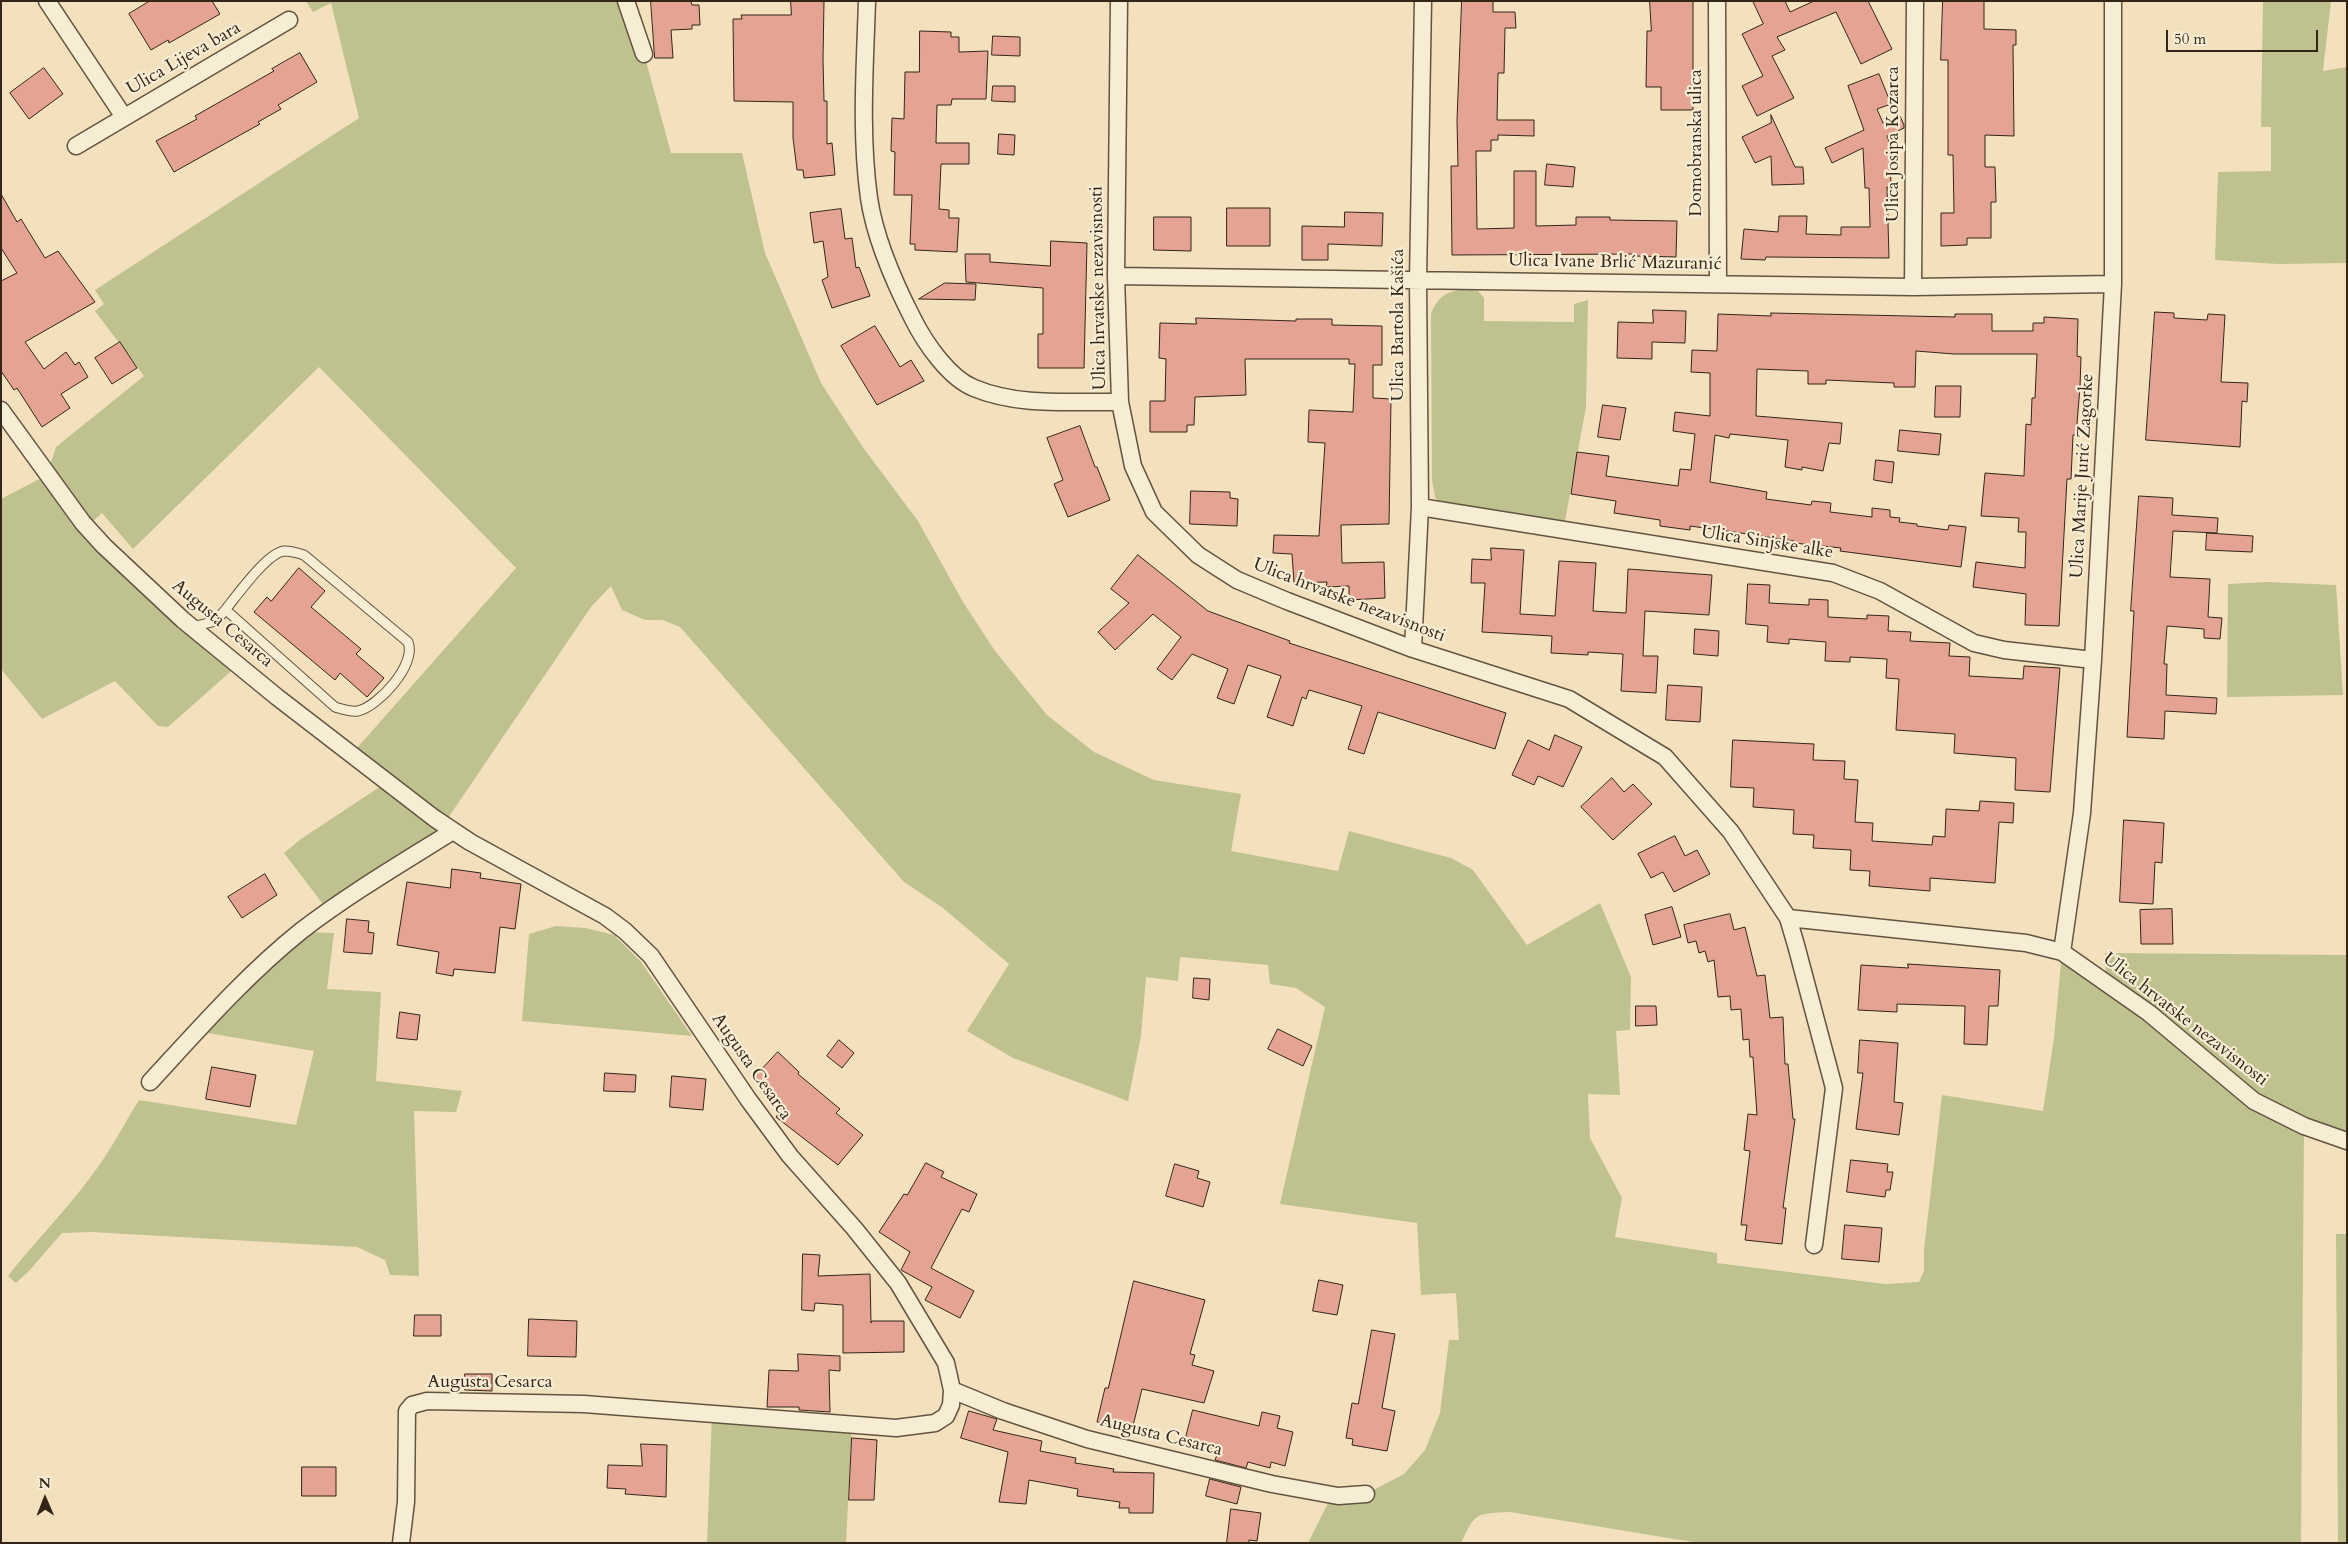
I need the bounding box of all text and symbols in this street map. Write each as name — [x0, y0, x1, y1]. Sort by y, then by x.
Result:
street label: Ulica Lijeva bara — [123, 18, 245, 100]
scale bar — [2168, 20, 2320, 52]
text: 50 m — [2174, 29, 2206, 49]
street label: Ulica Josipa Kozarca — [1883, 66, 1905, 222]
street label: Domobranska ulica — [1686, 69, 1708, 217]
street label: Ulica hrvatske nezavisnosti — [1086, 186, 1112, 390]
street label: Ulica Bartola Kašića — [1388, 249, 1410, 401]
street label: Ulica Ivane Brlić Mazuranić — [1508, 250, 1722, 276]
street label: Ulica Marije Jurić Zagorke — [2067, 373, 2099, 579]
street label: Ulica Sinjske alke — [1699, 522, 1835, 564]
street label: Ulica hrvatske nezavisnosti — [1250, 554, 1448, 648]
street label: Augusta Cesarca — [167, 575, 277, 673]
street label: Ulica hrvatske nezavisnosti — [2098, 949, 2272, 1091]
street label: Augusta Cesarca — [706, 1010, 796, 1124]
street label: Augusta Cesarca — [427, 1372, 553, 1394]
street label: Augusta Cesarca — [1098, 1410, 1224, 1462]
north arrow — [20, 1474, 70, 1524]
text: N — [38, 1474, 51, 1493]

